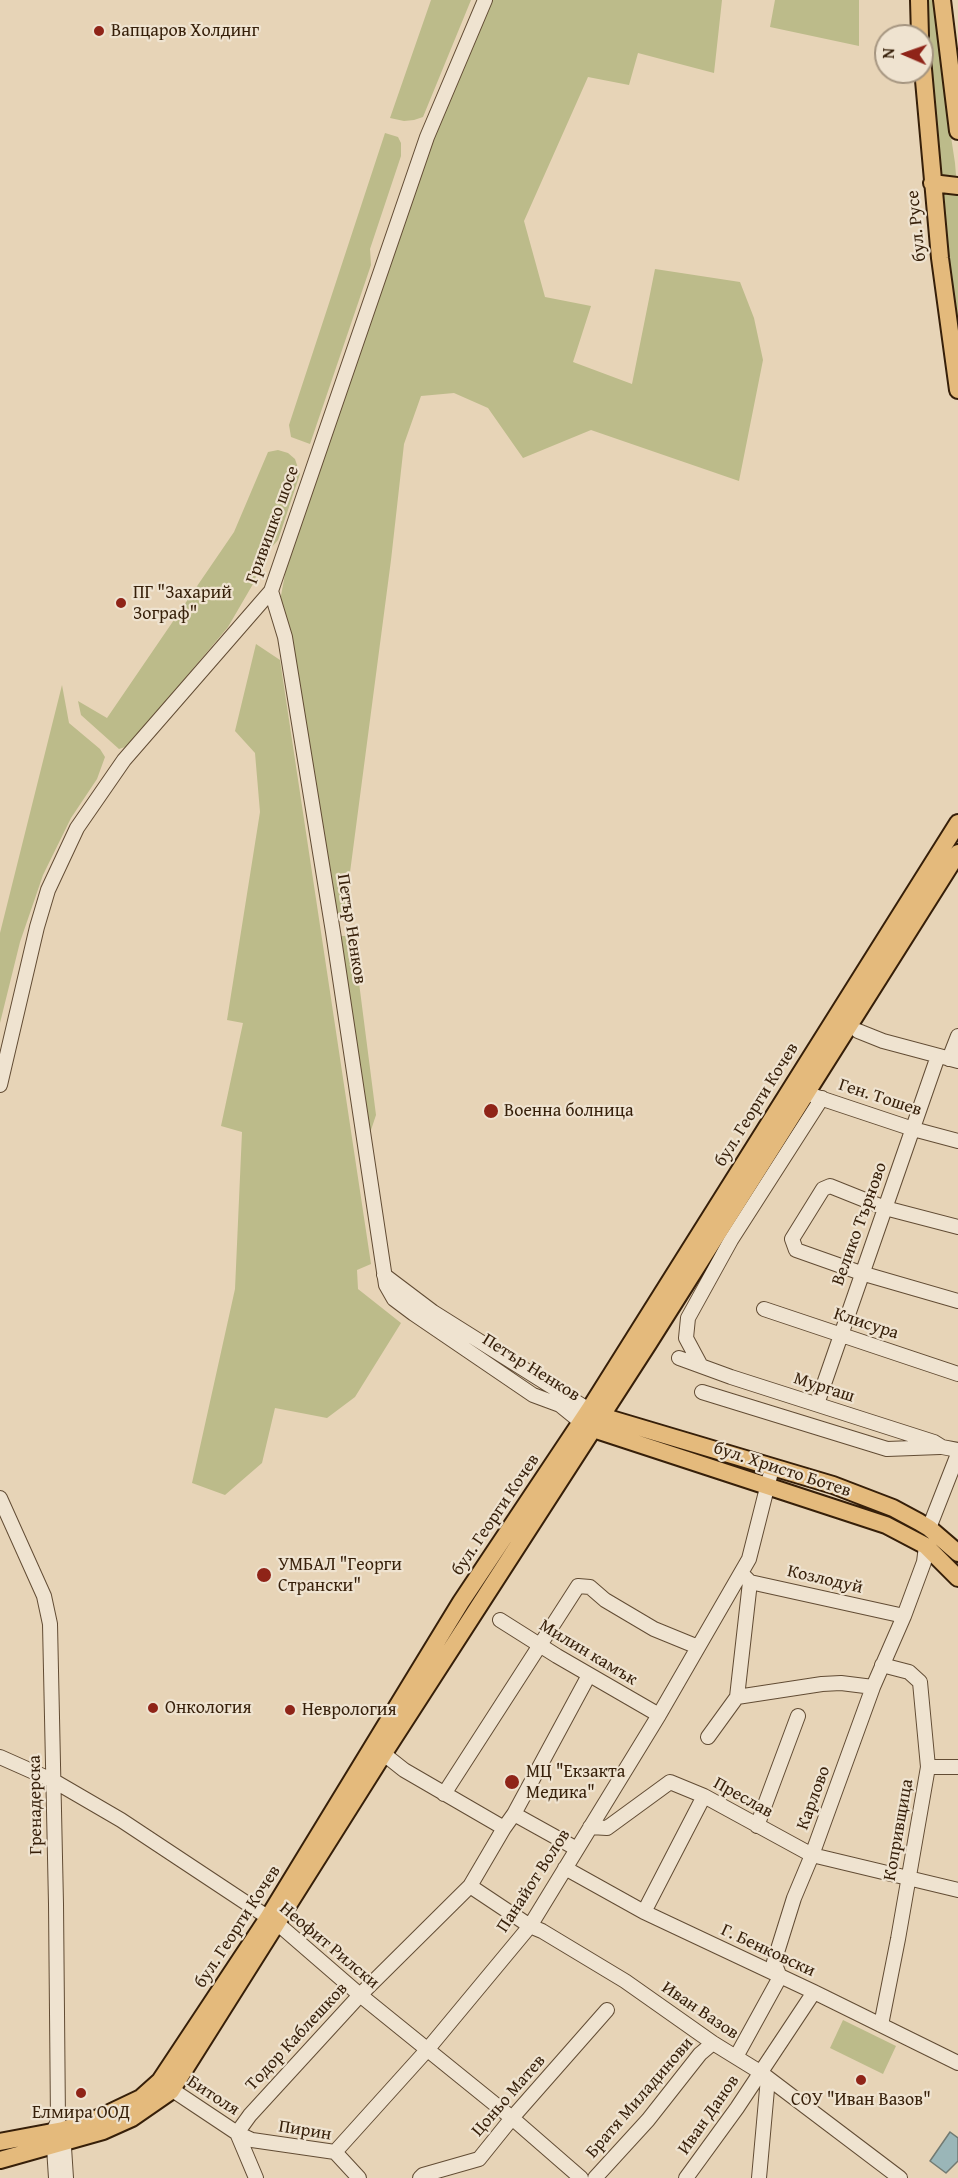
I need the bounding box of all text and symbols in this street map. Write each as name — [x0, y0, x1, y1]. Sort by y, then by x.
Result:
place label: Вапцаров Холдинг — [111, 20, 259, 42]
marker: Вапцаров Холдинг — [92, 24, 106, 38]
north arrow — [874, 24, 934, 84]
text: N — [876, 48, 900, 59]
street label: бул. Русе — [903, 189, 931, 263]
street label: Гривишко шосе — [242, 463, 304, 587]
place label: ПГ "Захарий Зограф" — [133, 582, 232, 624]
marker: ПГ "Захарий Зограф" — [114, 596, 128, 610]
street label: Петър Ненков — [332, 872, 370, 986]
street label: бул. Георги Кочев — [710, 1039, 804, 1171]
street label: Ген. Тошев — [836, 1074, 924, 1122]
place label: Военна болница — [504, 1100, 634, 1122]
marker: Военна болница — [482, 1102, 500, 1120]
street label: Велико Търново — [828, 1159, 892, 1289]
street label: Клисура — [831, 1303, 901, 1345]
street label: Петър Ненков — [478, 1329, 584, 1407]
street label: Мургаш — [791, 1368, 857, 1408]
street label: бул. Христо Ботев — [711, 1438, 853, 1502]
street label: бул. Георги Кочев — [447, 1450, 545, 1580]
place label: УМБАЛ "Георги Странски" — [278, 1554, 402, 1596]
street label: Козлодуй — [785, 1561, 865, 1599]
marker: УМБАЛ "Георги Странски" — [255, 1566, 273, 1584]
street label: Милин камък — [535, 1615, 641, 1691]
place label: Онкология — [165, 1697, 251, 1719]
place label: Неврология — [302, 1699, 397, 1721]
marker: Онкология — [146, 1701, 160, 1715]
marker: Неврология — [283, 1703, 297, 1717]
street label: Гренадерска — [24, 1755, 48, 1855]
place label: МЦ "Екзакта Медика" — [526, 1761, 625, 1804]
street label: Карлово — [792, 1763, 836, 1833]
marker: МЦ "Екзакта Медика" — [503, 1773, 521, 1791]
street label: Преслав — [709, 1773, 777, 1823]
street label: Копривщица — [879, 1777, 919, 1883]
street label: Панайот Волов — [493, 1825, 575, 1937]
street label: бул. Георги Кочев — [190, 1862, 286, 1992]
street label: Неофит Рилски — [275, 1898, 383, 1994]
street label: Г. Бенковски — [717, 1920, 819, 1982]
street label: Иван Вазов — [657, 1977, 743, 2045]
street label: Тодор Каблешков — [241, 1978, 353, 2096]
street label: Братя Миладинови — [582, 2033, 698, 2163]
street label: Цоньо Матев — [468, 2051, 550, 2141]
street label: Битоля — [183, 2071, 243, 2121]
street label: Иван Данов — [674, 2071, 744, 2159]
marker: СОУ "Иван Вазов" — [854, 2073, 868, 2087]
marker: Елмира ООД — [74, 2086, 88, 2100]
place label: СОУ "Иван Вазов" — [791, 2089, 931, 2111]
place label: Елмира ООД — [32, 2102, 130, 2124]
street label: Пирин — [277, 2116, 333, 2146]

